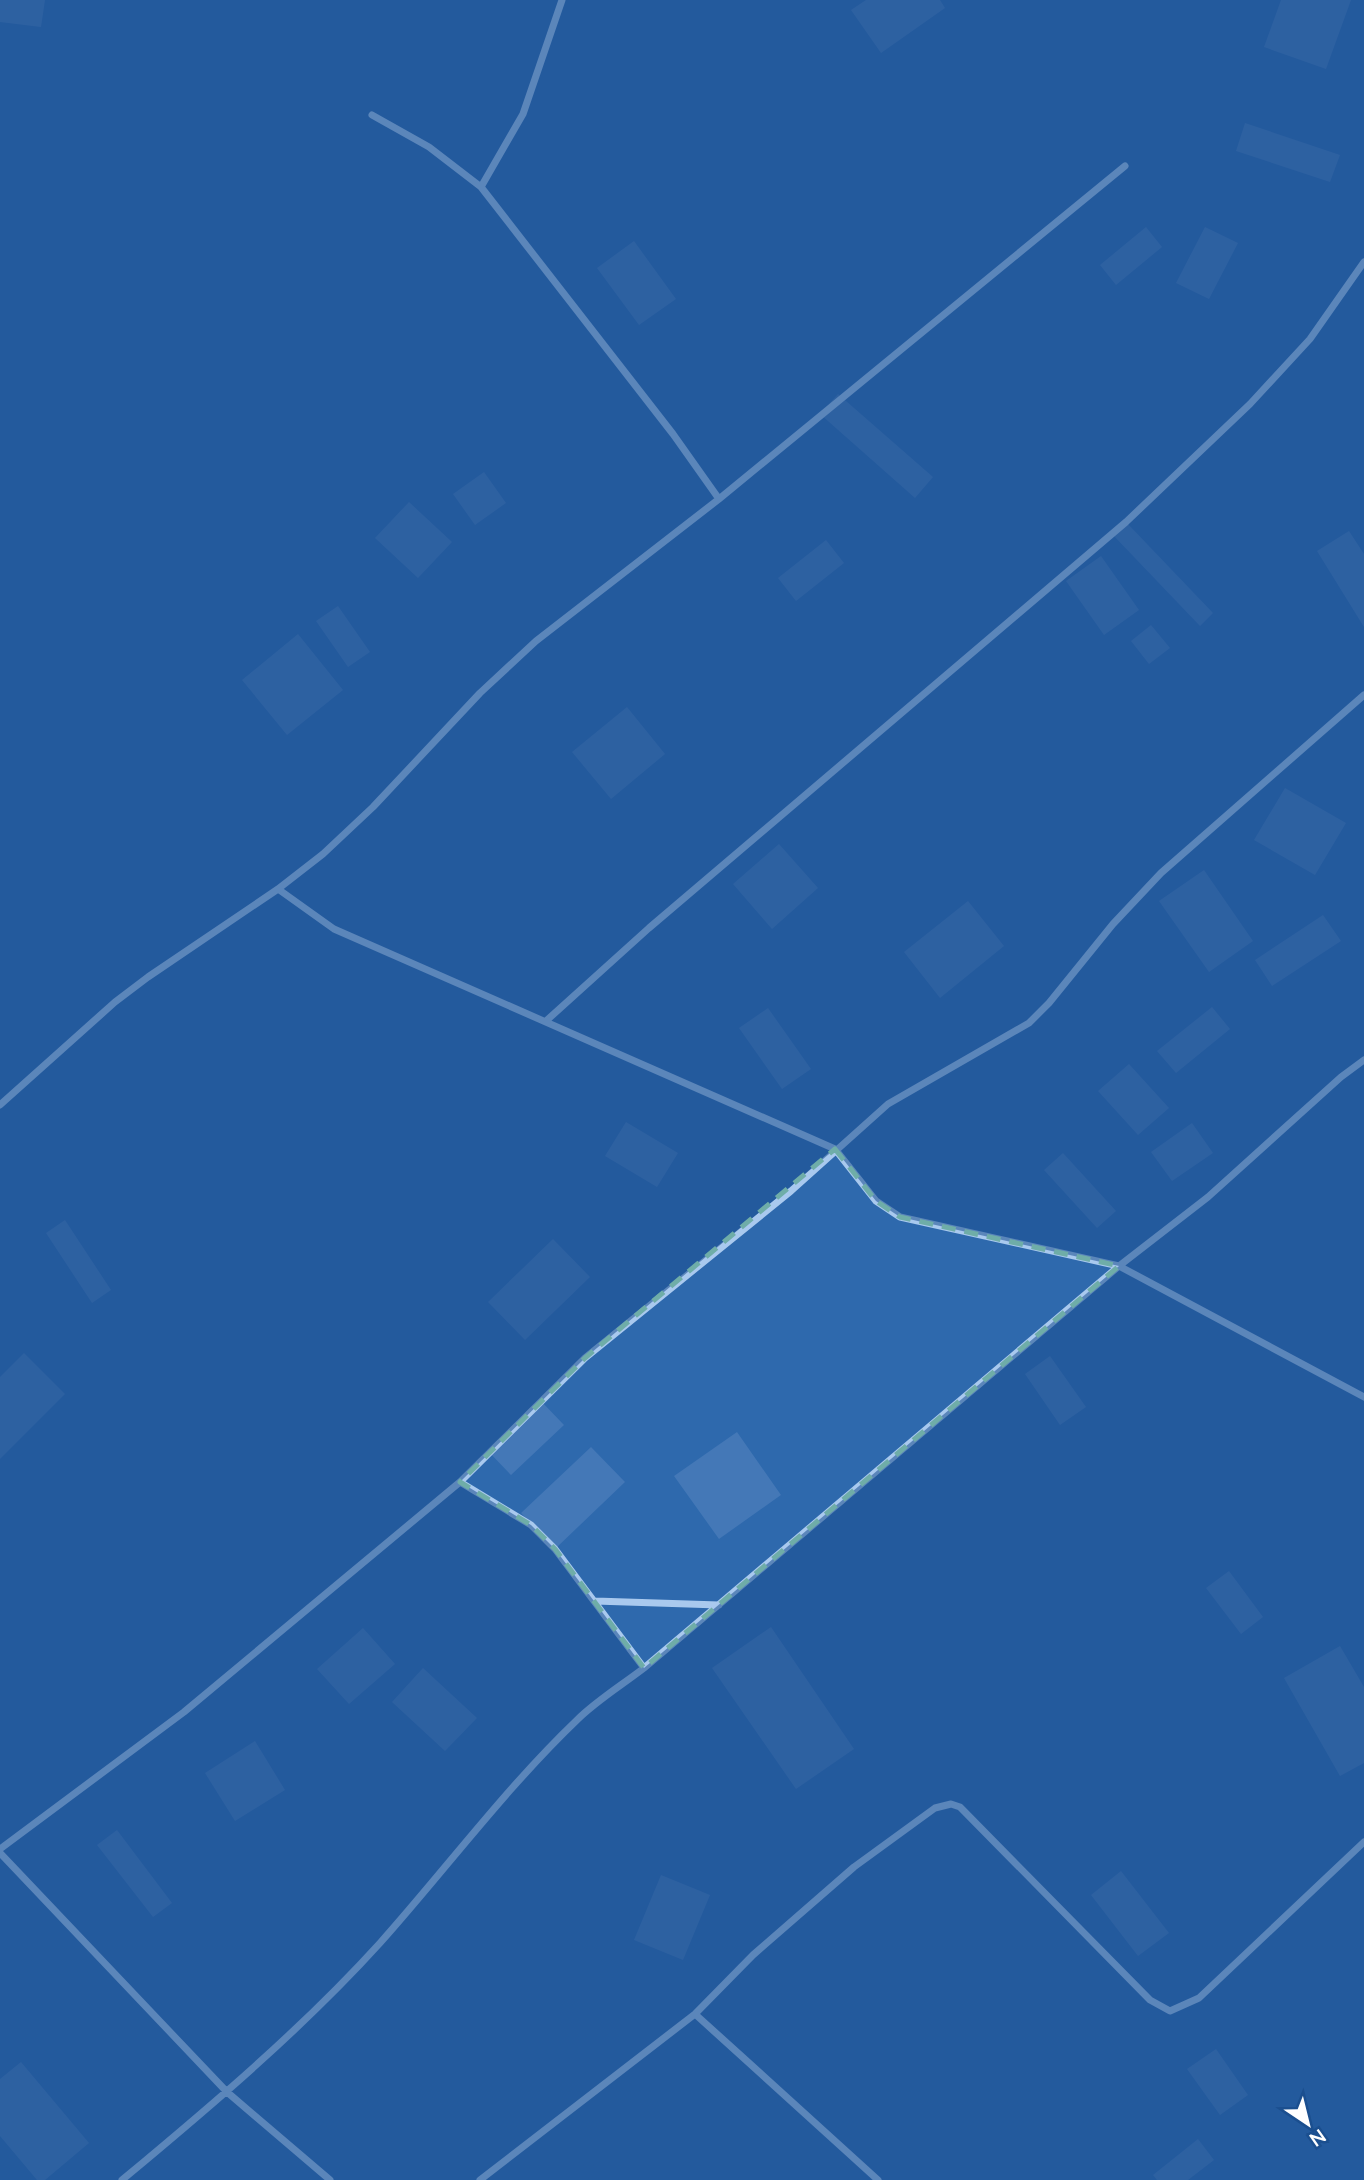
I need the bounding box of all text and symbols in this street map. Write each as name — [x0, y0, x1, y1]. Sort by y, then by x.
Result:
north arrow — [1273, 2089, 1343, 2159]
text: N — [1305, 2125, 1331, 2152]

